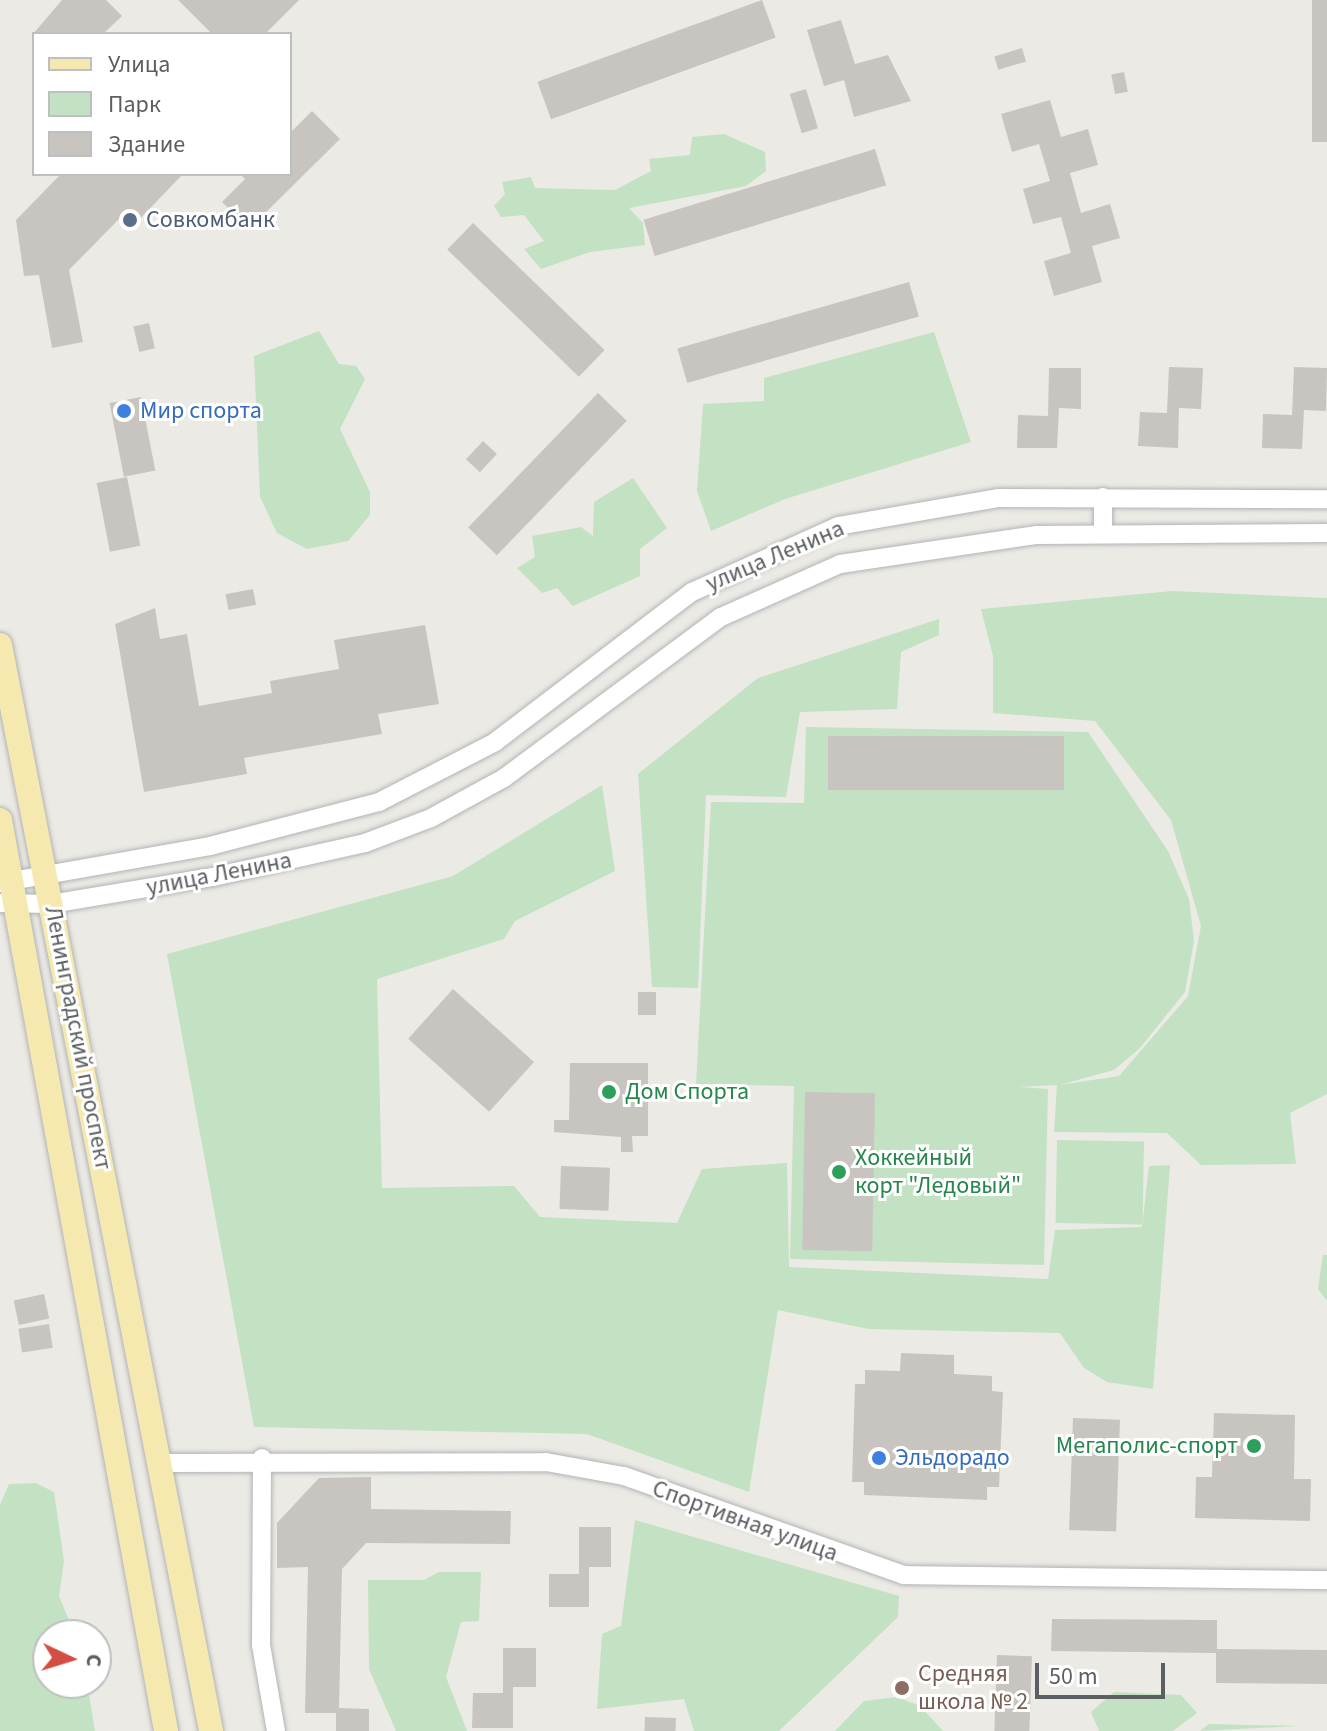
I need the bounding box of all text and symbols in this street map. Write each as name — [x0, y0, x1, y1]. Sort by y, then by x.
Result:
legend — [32, 32, 292, 176]
text: Улица — [108, 47, 170, 82]
text: Парк — [108, 87, 161, 122]
text: Здание — [108, 127, 185, 162]
place label: Совкомбанк — [146, 206, 275, 234]
marker: Совкомбанк — [121, 211, 139, 229]
place label: Мир спорта — [140, 397, 262, 425]
marker: Мир спорта — [115, 402, 133, 420]
street label: улица Ленина — [702, 514, 848, 598]
street label: улица Ленина — [144, 846, 294, 902]
street label: Ленинградский проспект — [38, 904, 118, 1172]
place label: Дом Спорта — [625, 1078, 749, 1106]
marker: Дом Спорта — [600, 1083, 618, 1101]
place label: Хоккейный корт "Ледовый" — [855, 1144, 1021, 1200]
marker: Хоккейный корт "Ледовый" — [830, 1163, 848, 1181]
place label: Мегаполис-спорт — [1056, 1432, 1238, 1460]
marker: Мегаполис-спорт — [1245, 1437, 1263, 1455]
place label: Эльдорадо — [895, 1444, 1010, 1472]
marker: Эльдорадо — [870, 1449, 888, 1467]
street label: Спортивная улица — [648, 1474, 842, 1568]
north arrow — [32, 1619, 112, 1699]
scale bar — [1039, 1647, 1169, 1697]
text: С — [78, 1653, 110, 1668]
text: 50 m — [1049, 1659, 1098, 1694]
place label: Средняя школа № 2 — [918, 1660, 1028, 1716]
marker: Средняя школа № 2 — [893, 1679, 911, 1697]

